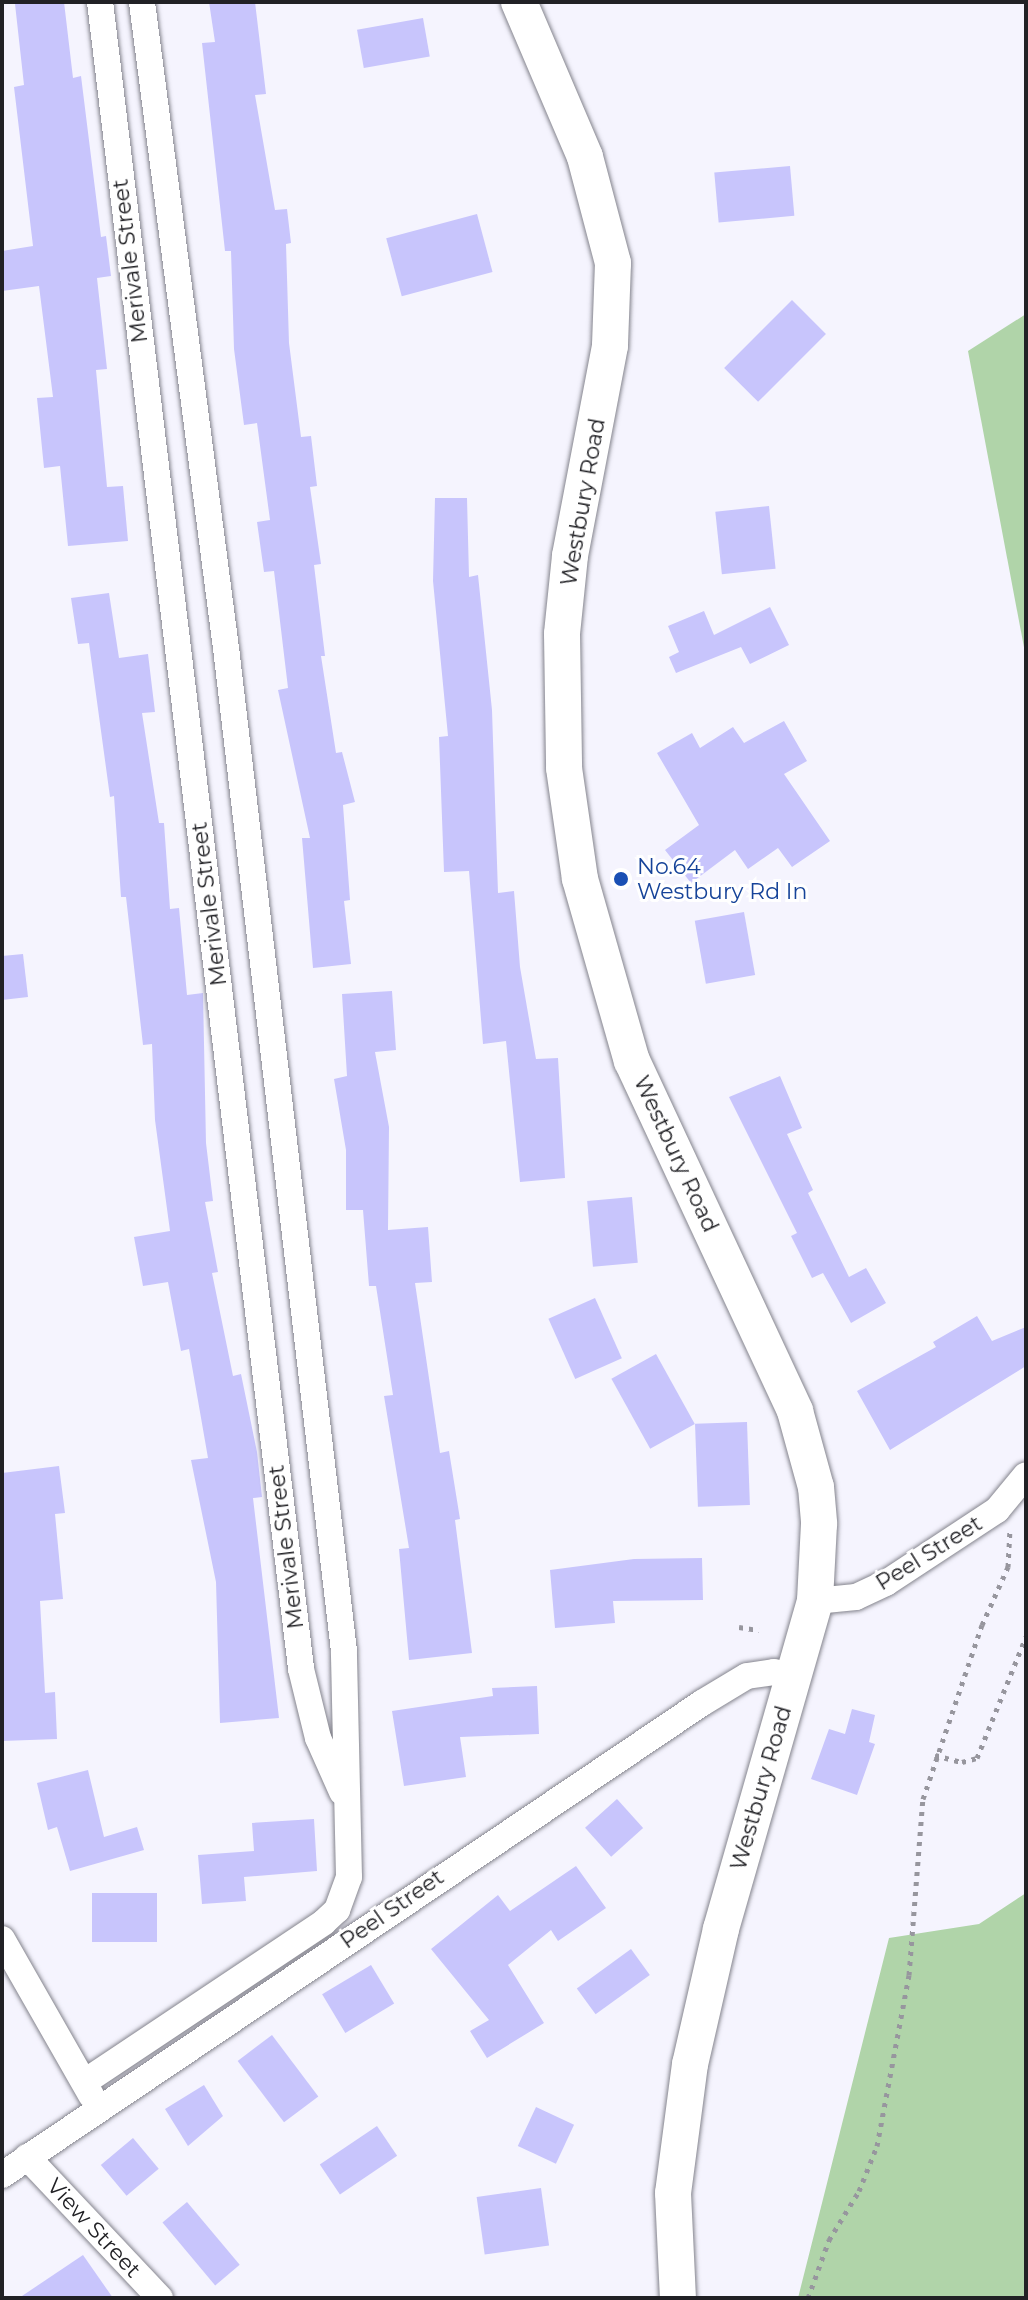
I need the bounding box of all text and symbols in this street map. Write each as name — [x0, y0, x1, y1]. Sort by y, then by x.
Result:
street label: Merivale Street — [107, 178, 153, 344]
street label: Westbury Road — [555, 416, 611, 588]
street label: Merivale Street — [186, 821, 232, 987]
place label: No.64 Westbury Rd In — [637, 853, 807, 904]
marker: No.64 Westbury Rd In — [612, 870, 630, 888]
street label: Westbury Road — [628, 1071, 724, 1237]
street label: Merivale Street — [263, 1464, 309, 1630]
street label: Peel Street — [871, 1510, 987, 1596]
street label: Westbury Road — [725, 1703, 797, 1873]
street label: Peel Street — [335, 1864, 449, 1954]
street label: View Street — [42, 2173, 146, 2283]

